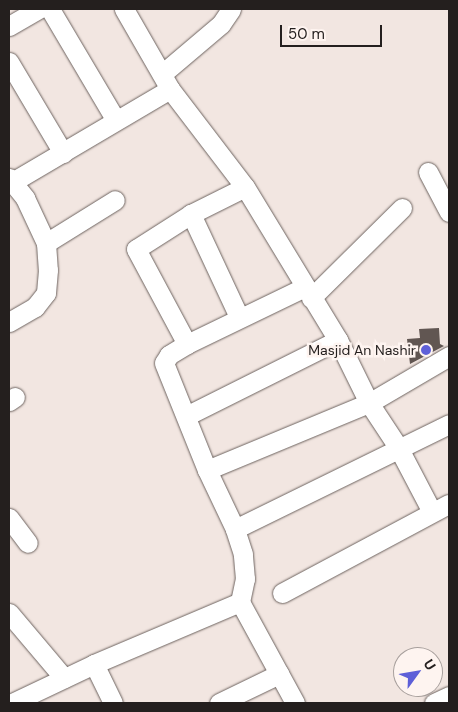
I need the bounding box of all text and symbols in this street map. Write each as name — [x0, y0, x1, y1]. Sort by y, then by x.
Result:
scale bar — [283, 15, 386, 47]
text: 50 m — [288, 24, 325, 44]
place label: Masjid An Nashir — [308, 342, 416, 358]
marker: Masjid An Nashir — [420, 344, 432, 356]
north arrow — [393, 647, 443, 697]
text: U — [420, 656, 440, 673]

